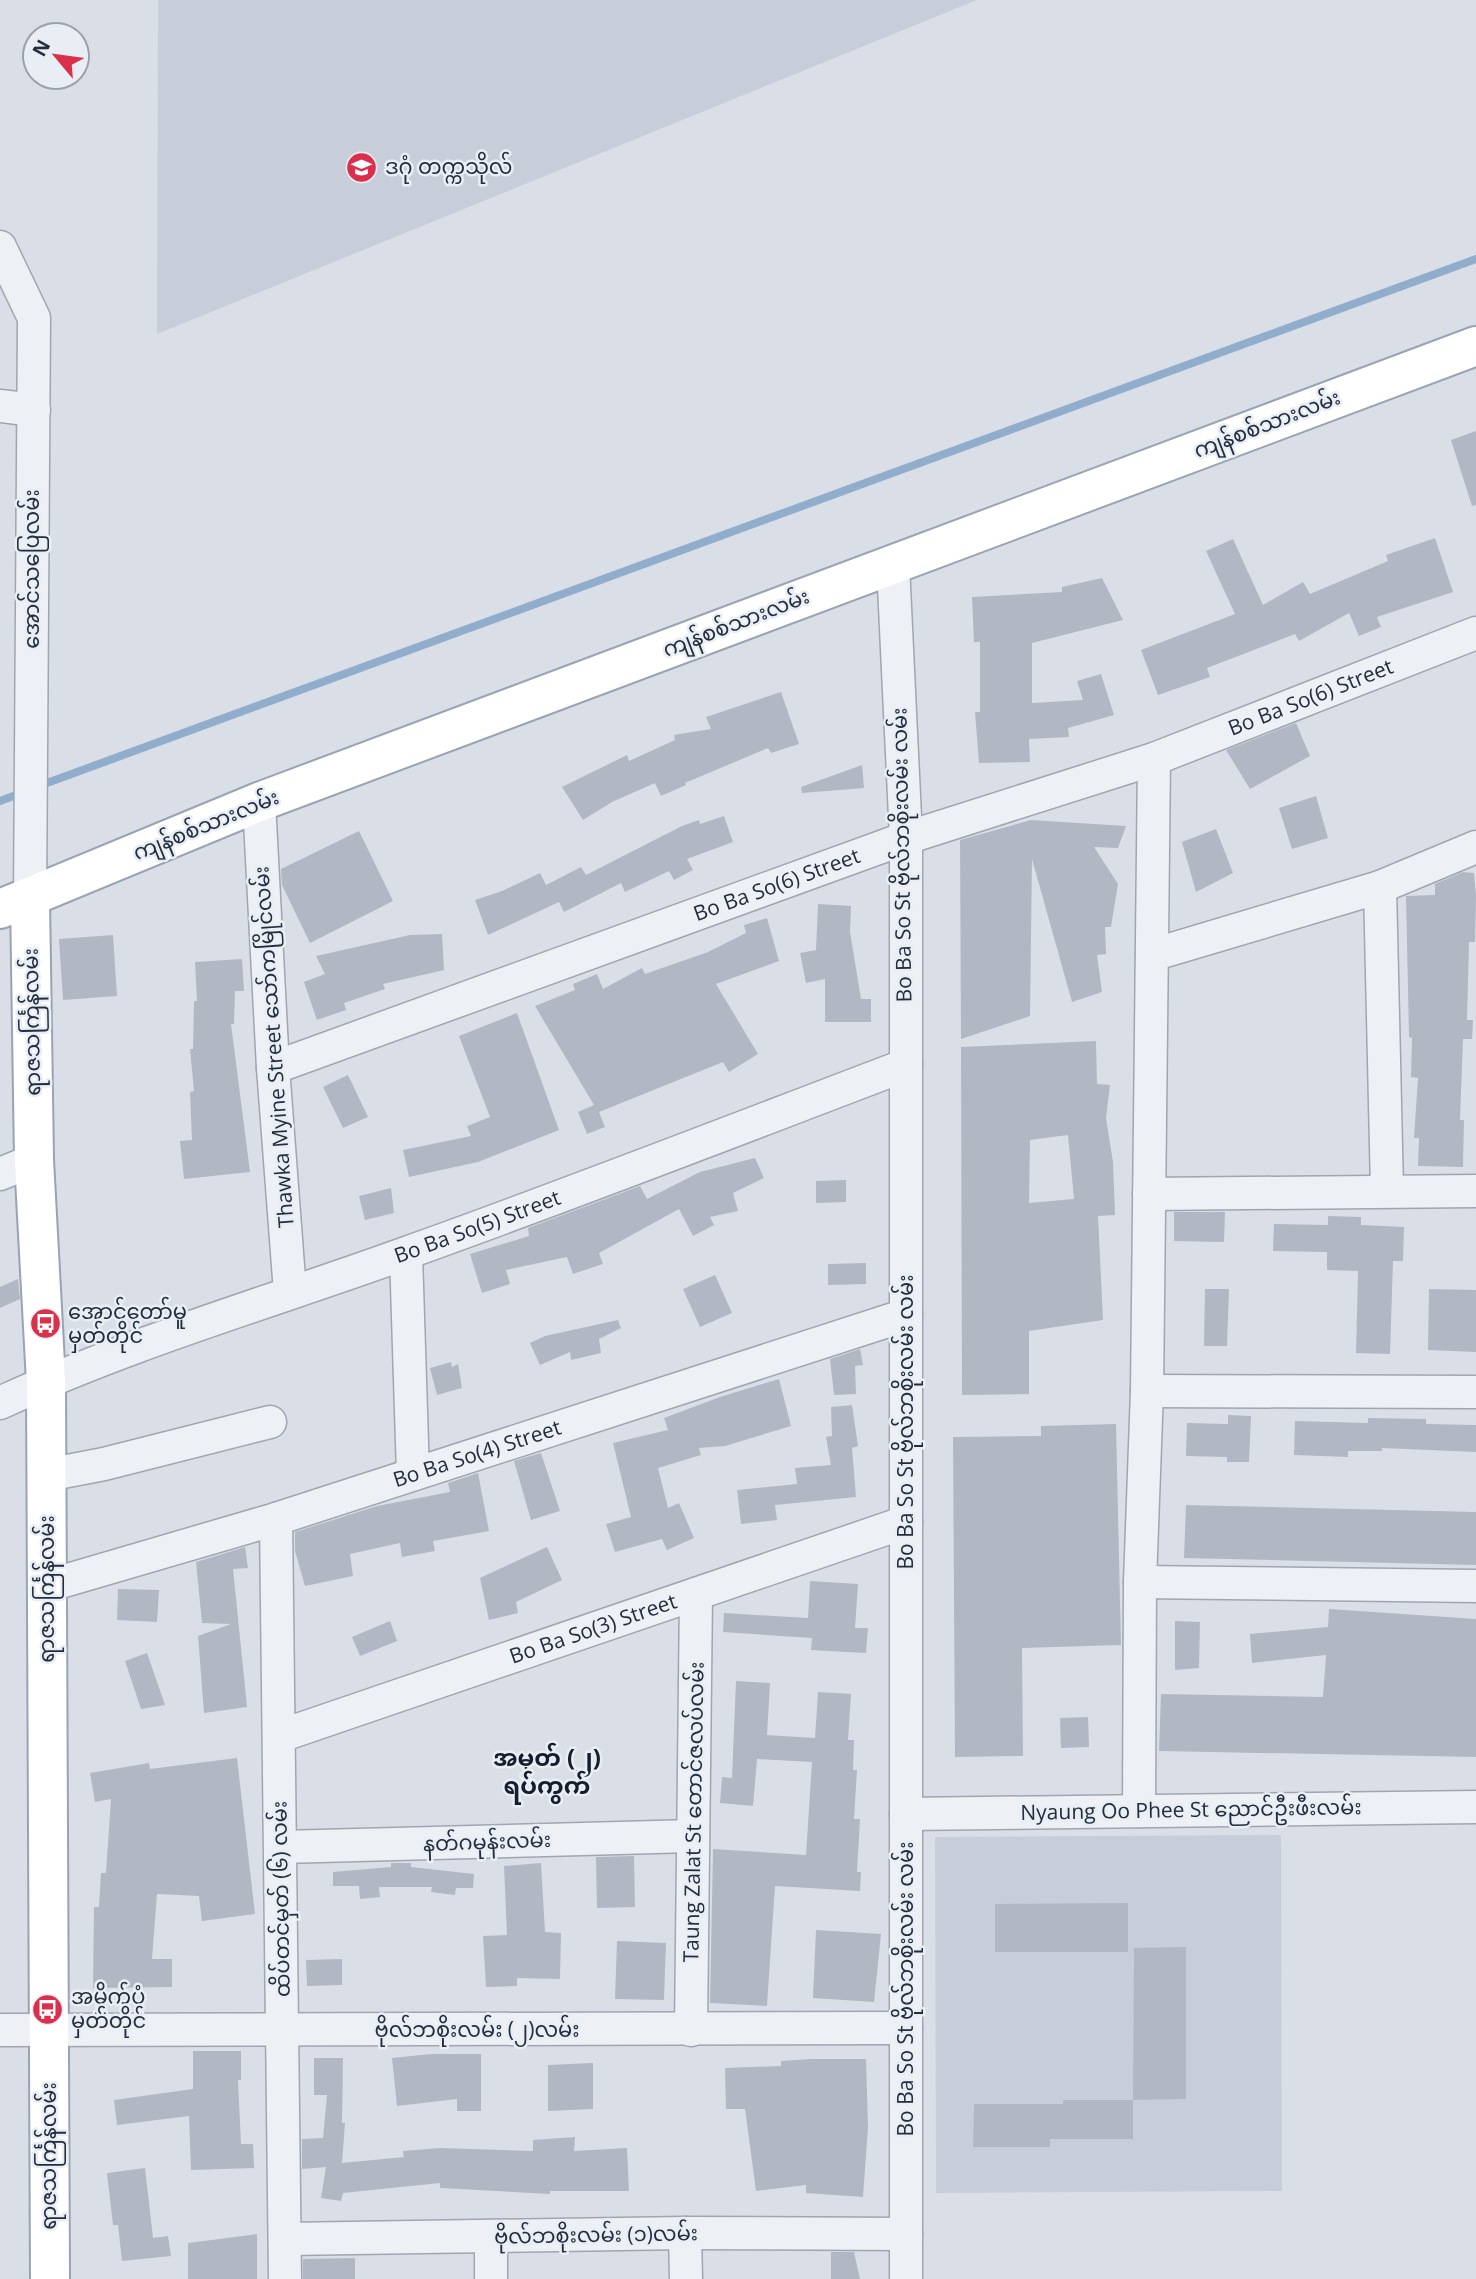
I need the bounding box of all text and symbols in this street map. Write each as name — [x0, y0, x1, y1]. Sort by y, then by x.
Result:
north arrow — [21, 21, 91, 91]
text: N — [26, 35, 56, 61]
school or university icon: ဒဂုံ တက္ကသိုလ် — [345, 150, 379, 184]
place label: ဒဂုံ တက္ကသိုလ် — [385, 151, 512, 184]
street label: ကျန်စစ်သားလမ်း — [1189, 381, 1346, 469]
street label: အောင်သပြေလမ်း — [16, 489, 49, 649]
street label: ကျန်စစ်သားလမ်း — [658, 580, 815, 668]
street label: Bo Ba So(6) Street — [1224, 652, 1397, 742]
street label: Bo Ba So St ဗိုလ်ဘစိုးလမ်း လမ်း — [883, 707, 922, 1003]
street label: ကျန်စစ်သားလမ်း — [128, 781, 285, 871]
street label: Bo Ba So(6) Street — [689, 841, 864, 927]
street label: Thawka Myine Street သော်ကမြိုင်လမ်း — [245, 865, 304, 1229]
street label: ရာဇသင်္ကြန်လမ်း — [15, 948, 50, 1096]
street label: Bo Ba So(5) Street — [390, 1183, 564, 1269]
street label: Bo Ba So St ဗိုလ်ဘစိုးလမ်း လမ်း — [890, 1275, 923, 1569]
place label: အောင်တော်မူ မှတ်တိုင် — [68, 1296, 187, 1353]
bus stop icon: အောင်တော်မူ မှတ်တိုင် — [28, 1307, 62, 1341]
street label: Bo Ba So(4) Street — [389, 1413, 564, 1493]
street label: ရာဇသင်္ကြန်လမ်း — [31, 1515, 64, 1663]
street label: Bo Ba So(3) Street — [505, 1586, 680, 1670]
street label: Taung Zalat St တောင်ဇလပ်လမ်း — [675, 1661, 710, 1963]
district label: အမှတ် (၂) ရပ်ကွက် — [493, 1740, 601, 1805]
street label: Nyaung Oo Phee St ညောင်ဦးဖီးလမ်း — [1020, 1791, 1362, 1830]
street label: ထိပ်တင်မှတ် (၆) လမ်း — [263, 1801, 300, 1997]
street label: နတ်ဂမုန်းလမ်း — [422, 1824, 552, 1861]
street label: Bo Ba So St ဗိုလ်ဘစိုးလမ်း လမ်း — [890, 1842, 923, 2136]
place label: အမှိုက်ပုံ မှတ်တိုင် — [71, 1981, 146, 2038]
bus stop icon: အမှိုက်ပုံ မှတ်တိုင် — [31, 1992, 65, 2026]
street label: ဗိုလ်ဘစိုးလမ်း (၂)လမ်း — [374, 2014, 580, 2047]
street label: ရာဇသင်္ကြန်လမ်း — [33, 2082, 66, 2230]
street label: ဗိုလ်ဘစိုးလမ်း (၁)လမ်း — [494, 2217, 698, 2254]

